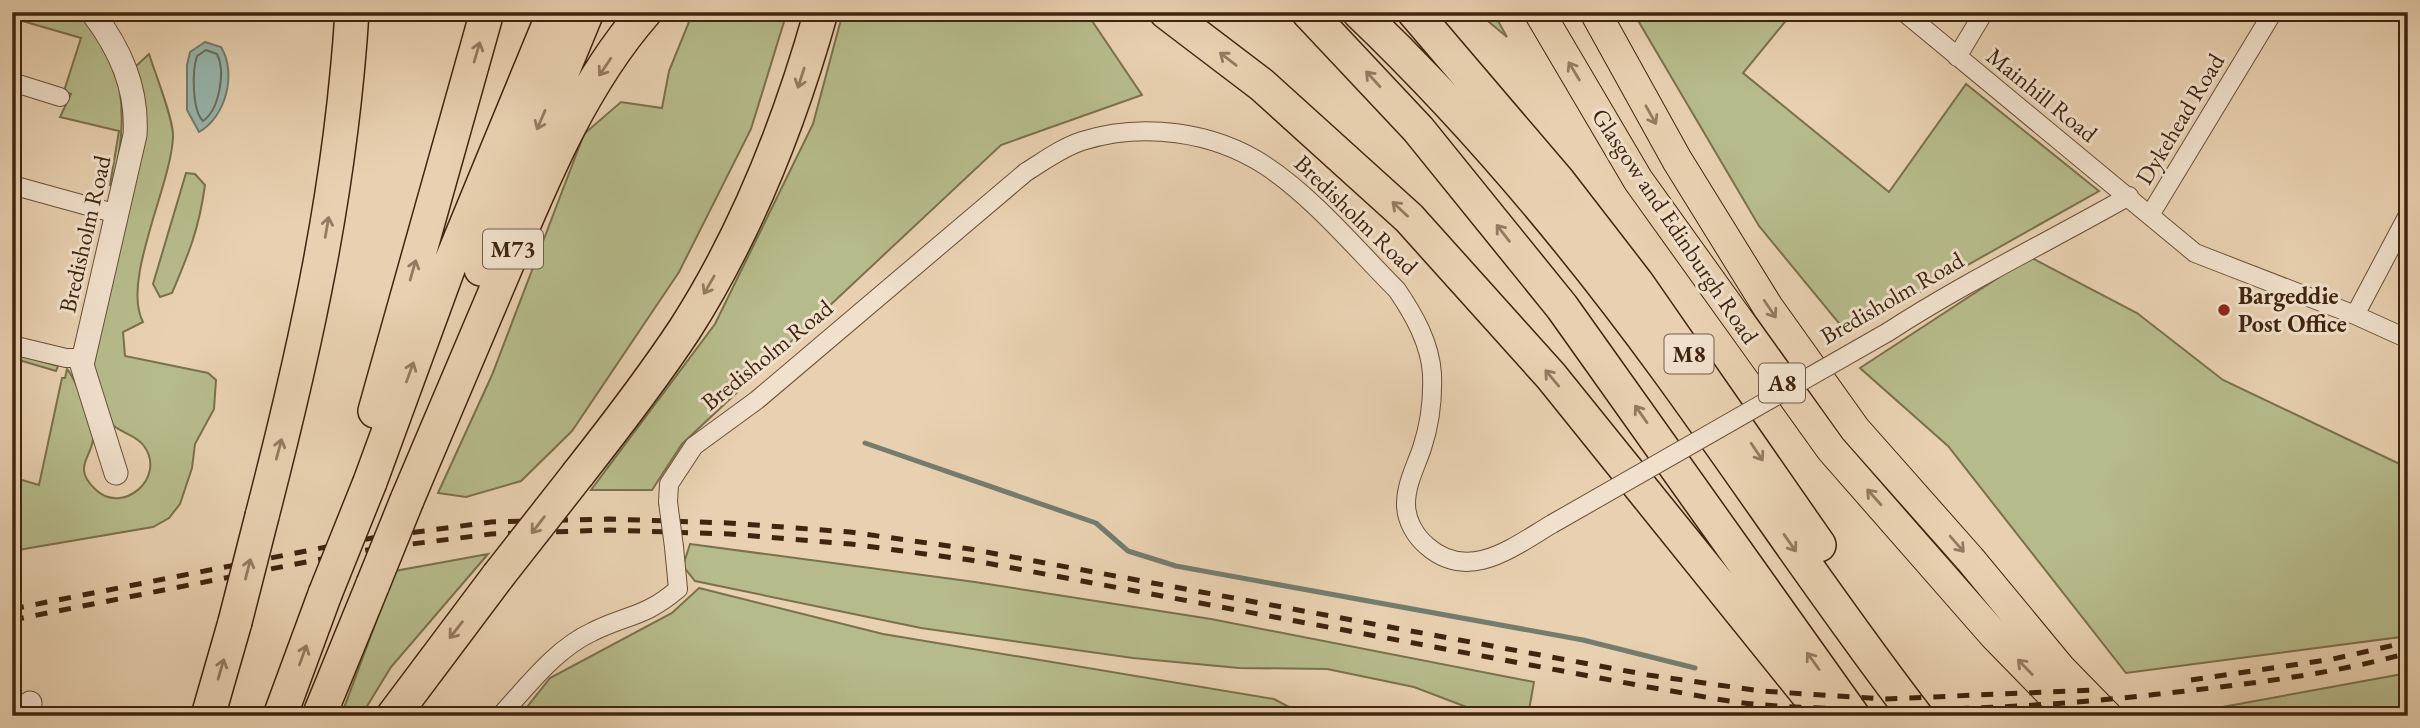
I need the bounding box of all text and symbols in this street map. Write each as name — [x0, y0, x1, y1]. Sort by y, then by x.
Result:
street label: Mainhill Road — [1980, 40, 2105, 149]
one-way arrow — [471, 41, 484, 63]
street label: Dykehead Road — [2128, 47, 2231, 190]
one-way arrow — [1220, 52, 1238, 67]
one-way arrow — [598, 57, 612, 76]
one-way arrow — [1567, 62, 1581, 82]
one-way arrow — [794, 66, 807, 88]
one-way arrow — [1364, 71, 1381, 88]
street label: Glasgow and Edinburgh Road — [1585, 102, 1766, 350]
one-way arrow — [1645, 104, 1659, 124]
one-way arrow — [534, 109, 547, 130]
street label: Bredisholm Road — [1288, 148, 1425, 282]
street label: Bredisholm Road — [51, 151, 118, 315]
one-way arrow — [1392, 201, 1409, 218]
one-way arrow — [321, 216, 334, 239]
one-way arrow — [1496, 224, 1511, 242]
road number: M73 — [483, 230, 543, 268]
street label: Bredisholm Road — [1815, 244, 1970, 351]
one-way arrow — [407, 259, 420, 282]
one-way arrow — [702, 275, 716, 295]
place label: Bargeddie Post Office — [2238, 280, 2347, 339]
street label: Bredisholm Road — [695, 292, 839, 417]
one-way arrow — [1763, 299, 1777, 318]
marker: Bargeddie Post Office — [2216, 302, 2232, 318]
road number: M8 — [1664, 334, 1714, 374]
one-way arrow — [405, 361, 417, 383]
road number: A8 — [1759, 364, 1805, 402]
one-way arrow — [1544, 369, 1560, 387]
one-way arrow — [1634, 405, 1648, 424]
one-way arrow — [273, 439, 286, 461]
one-way arrow — [1750, 442, 1764, 462]
one-way arrow — [1866, 488, 1882, 506]
one-way arrow — [530, 516, 546, 534]
one-way arrow — [1783, 532, 1797, 552]
one-way arrow — [1949, 535, 1965, 553]
one-way arrow — [242, 558, 255, 581]
one-way arrow — [448, 621, 463, 639]
one-way arrow — [297, 645, 310, 667]
one-way arrow — [1806, 652, 1820, 671]
one-way arrow — [216, 658, 229, 680]
one-way arrow — [2017, 659, 2034, 676]

